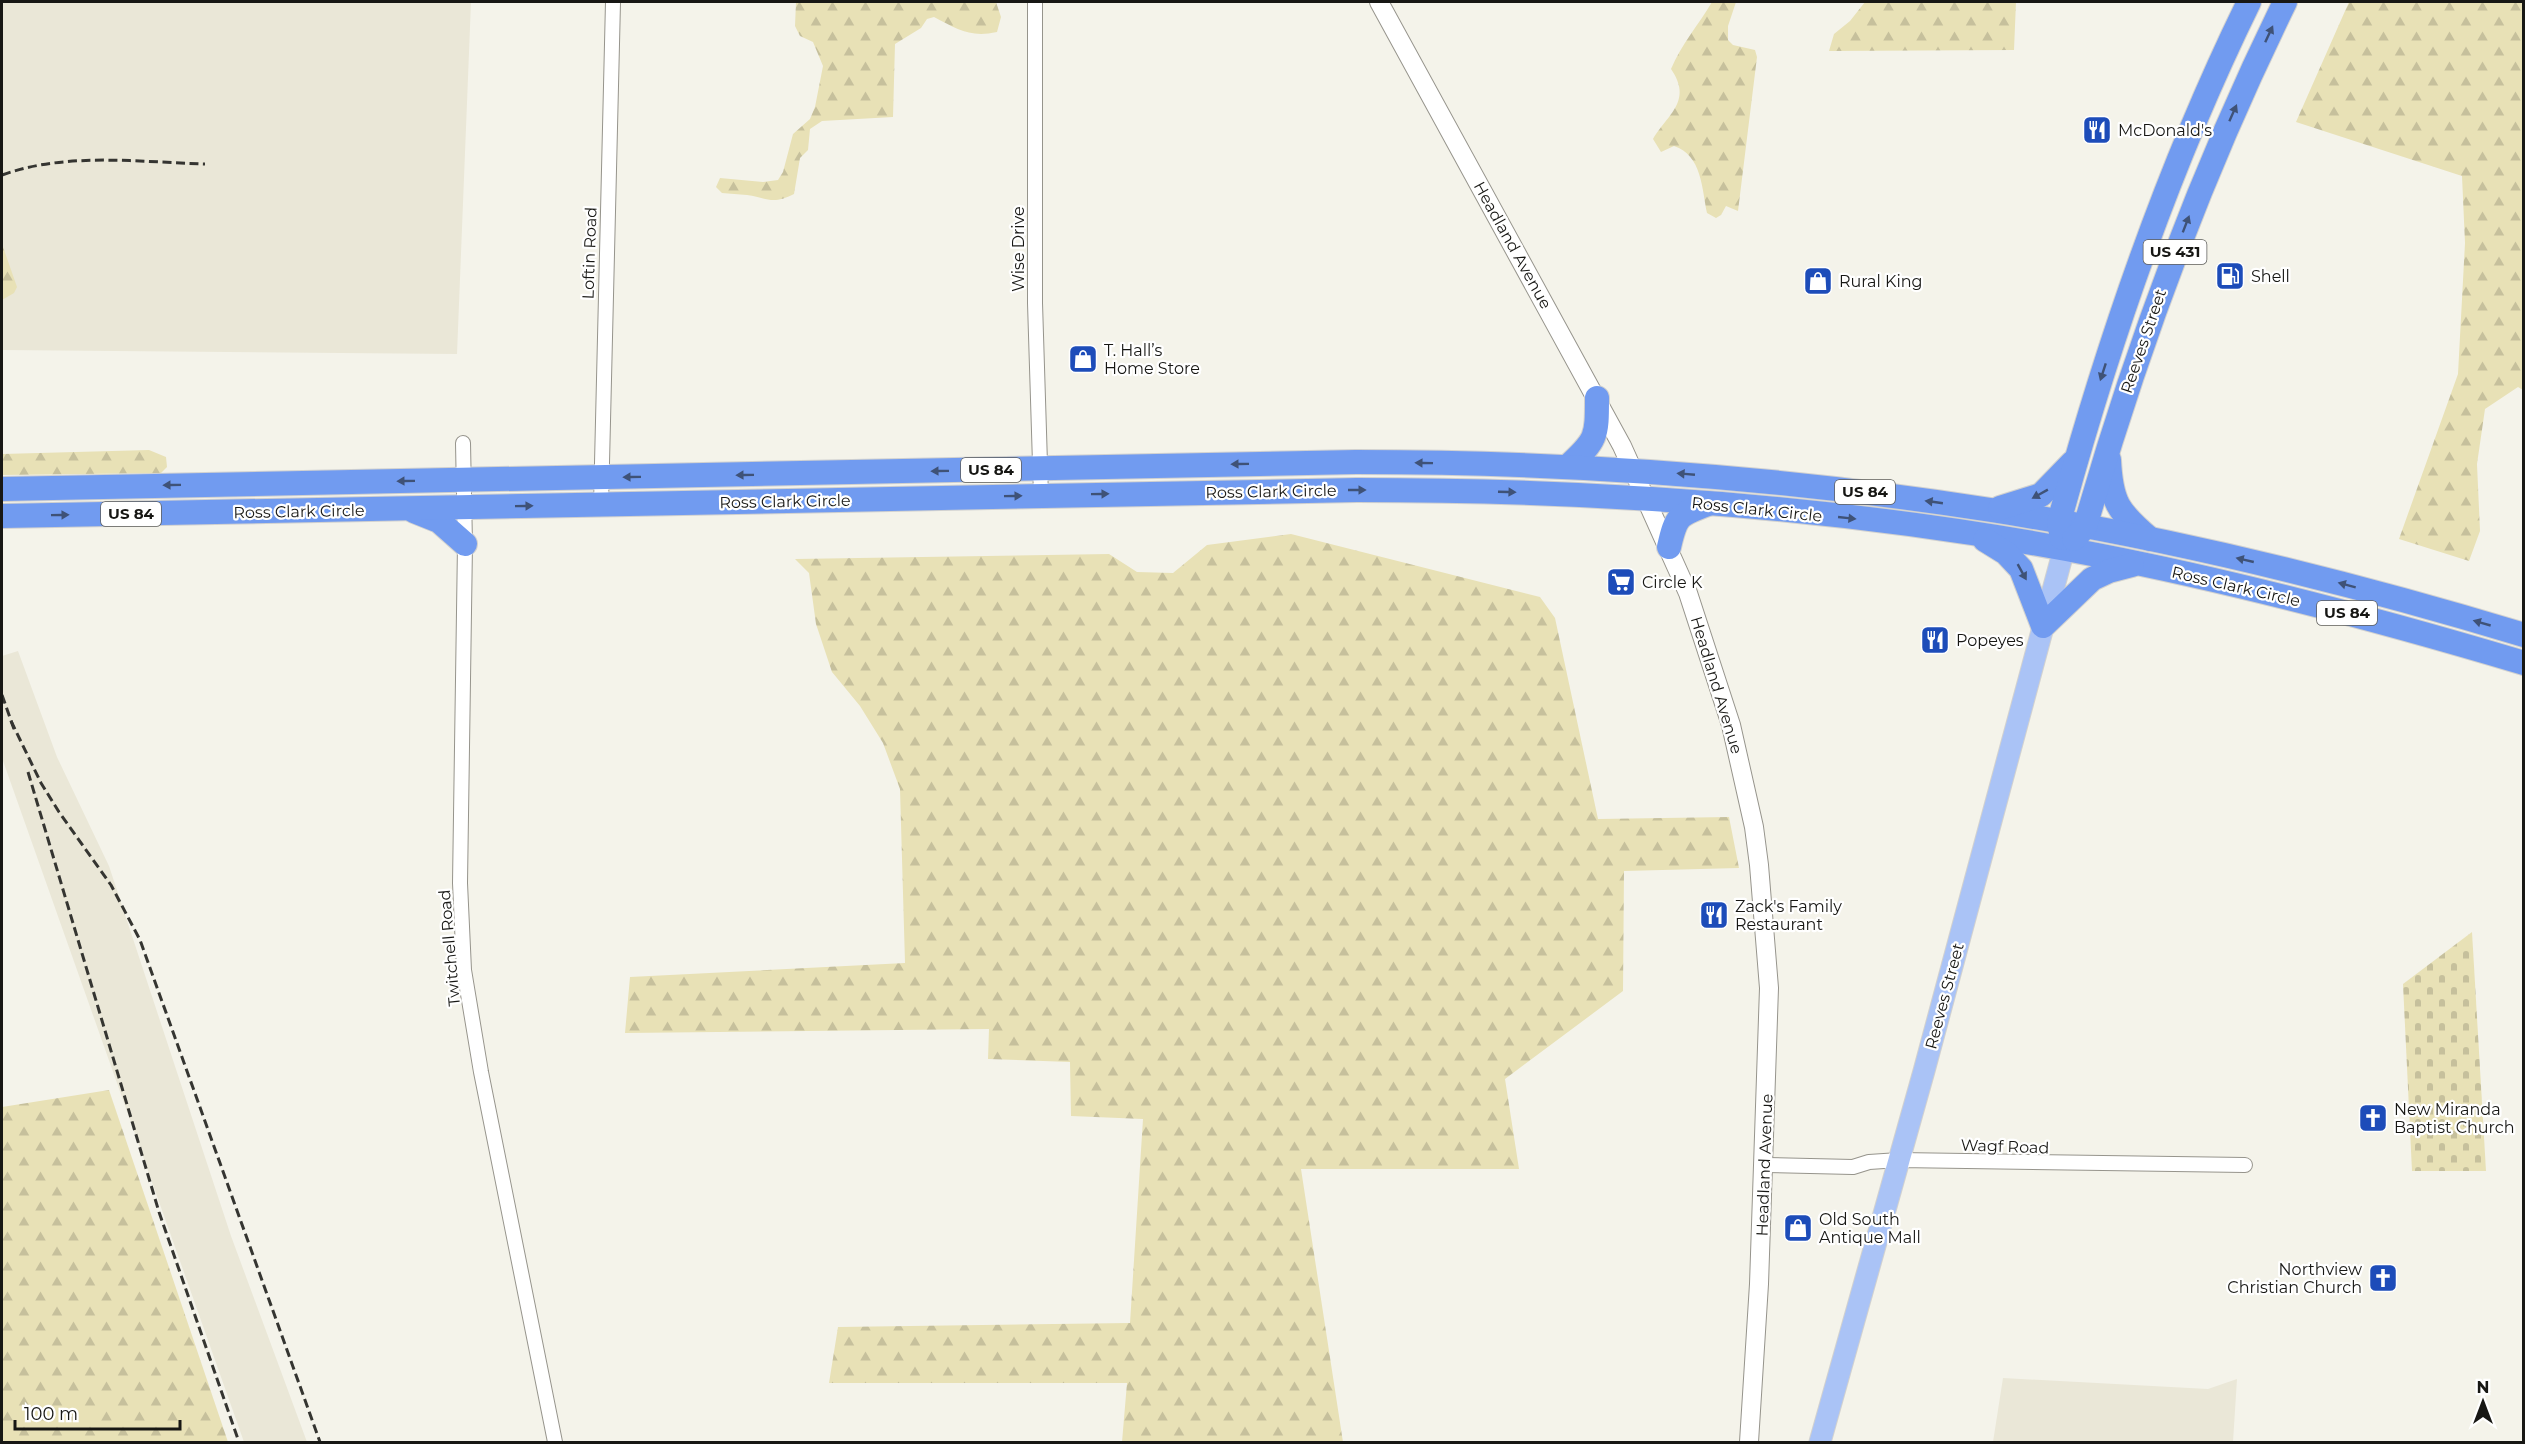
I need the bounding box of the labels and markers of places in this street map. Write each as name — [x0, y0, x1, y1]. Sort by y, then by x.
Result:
restaurant icon: McDonald's — [2081, 114, 2113, 146]
place label: McDonald's — [2118, 121, 2212, 140]
fuel station icon: Shell — [2214, 260, 2246, 292]
shop icon: Rural King — [1802, 265, 1834, 297]
place label: Shell — [2251, 267, 2290, 286]
place label: Rural King — [1839, 272, 1922, 291]
place label: T. Hall’s Home Store — [1104, 341, 1200, 378]
shop icon: T. Hall’s Home Store — [1067, 343, 1099, 375]
supermarket icon: Circle K — [1605, 566, 1637, 598]
place label: Circle K — [1642, 573, 1703, 592]
restaurant icon: Popeyes — [1919, 624, 1951, 656]
place label: Popeyes — [1956, 631, 2024, 650]
place label: Zack's Family Restaurant — [1735, 897, 1842, 934]
restaurant icon: Zack's Family Restaurant — [1698, 899, 1730, 931]
place label: New Miranda Baptist Church — [2394, 1100, 2514, 1137]
church icon: New Miranda Baptist Church — [2357, 1102, 2389, 1134]
place label: Old South Antique Mall — [1819, 1210, 1921, 1247]
shop icon: Old South Antique Mall — [1782, 1212, 1814, 1244]
place label: Northview Christian Church — [2227, 1260, 2362, 1297]
church icon: Northview Christian Church — [2367, 1262, 2399, 1294]

